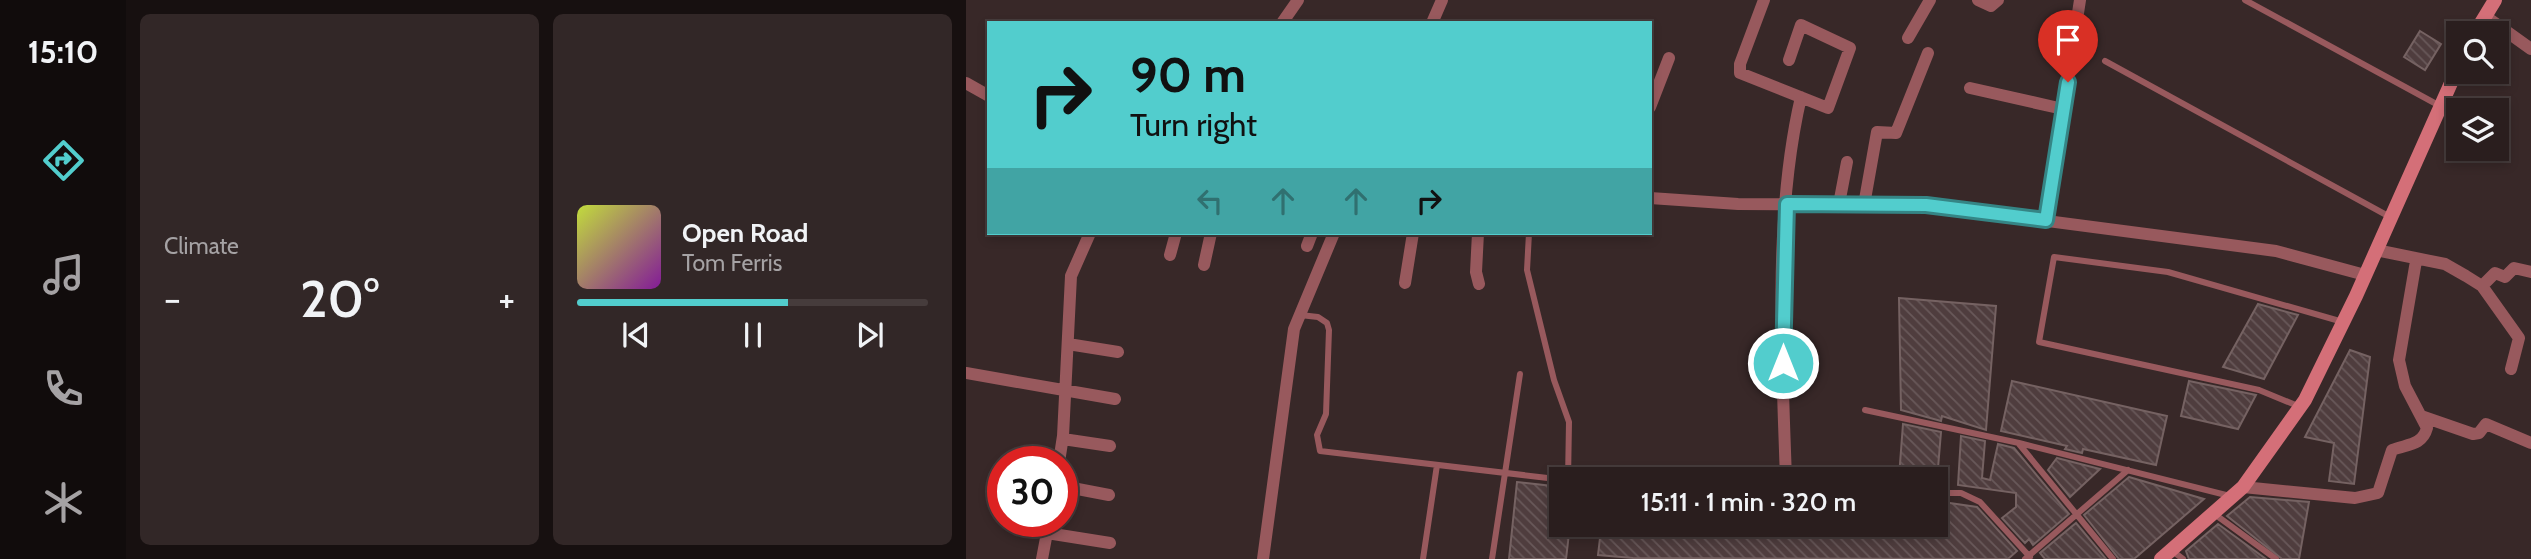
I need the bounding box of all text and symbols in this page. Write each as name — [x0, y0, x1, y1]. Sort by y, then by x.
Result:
pin — [2038, 10, 2098, 82]
icon: arrive — [2049, 21, 2087, 59]
map controls — [2446, 21, 2509, 161]
button: search — [2446, 21, 2509, 84]
text: 15:10 — [28, 32, 98, 71]
text: 90 m — [1130, 45, 1246, 104]
icon: right — [1015, 49, 1106, 140]
button: layers — [2446, 98, 2509, 161]
text: Turn right — [1130, 105, 1257, 144]
icon: directions — [39, 136, 88, 185]
icon: left — [1191, 182, 1229, 220]
icon: ahead — [1264, 182, 1302, 220]
icon: ahead — [1337, 182, 1375, 220]
icon: right — [1410, 182, 1448, 220]
text: Open Road — [682, 217, 808, 249]
text: Climate — [164, 232, 239, 260]
text: Tom Ferris — [682, 249, 782, 277]
icon: music — [39, 250, 88, 299]
text: 20° — [300, 267, 379, 330]
text: − — [164, 275, 181, 322]
text: + — [498, 275, 515, 322]
icon: previous — [617, 316, 655, 354]
icon: pause — [734, 316, 772, 354]
icon: next — [851, 316, 889, 354]
position arrow — [1746, 326, 1820, 400]
icon: phone — [39, 364, 88, 413]
speed limit sign: 30 — [987, 446, 1078, 537]
icon: climate — [39, 478, 88, 527]
text: 15:11 · 1 min · 320 m — [1641, 486, 1856, 518]

